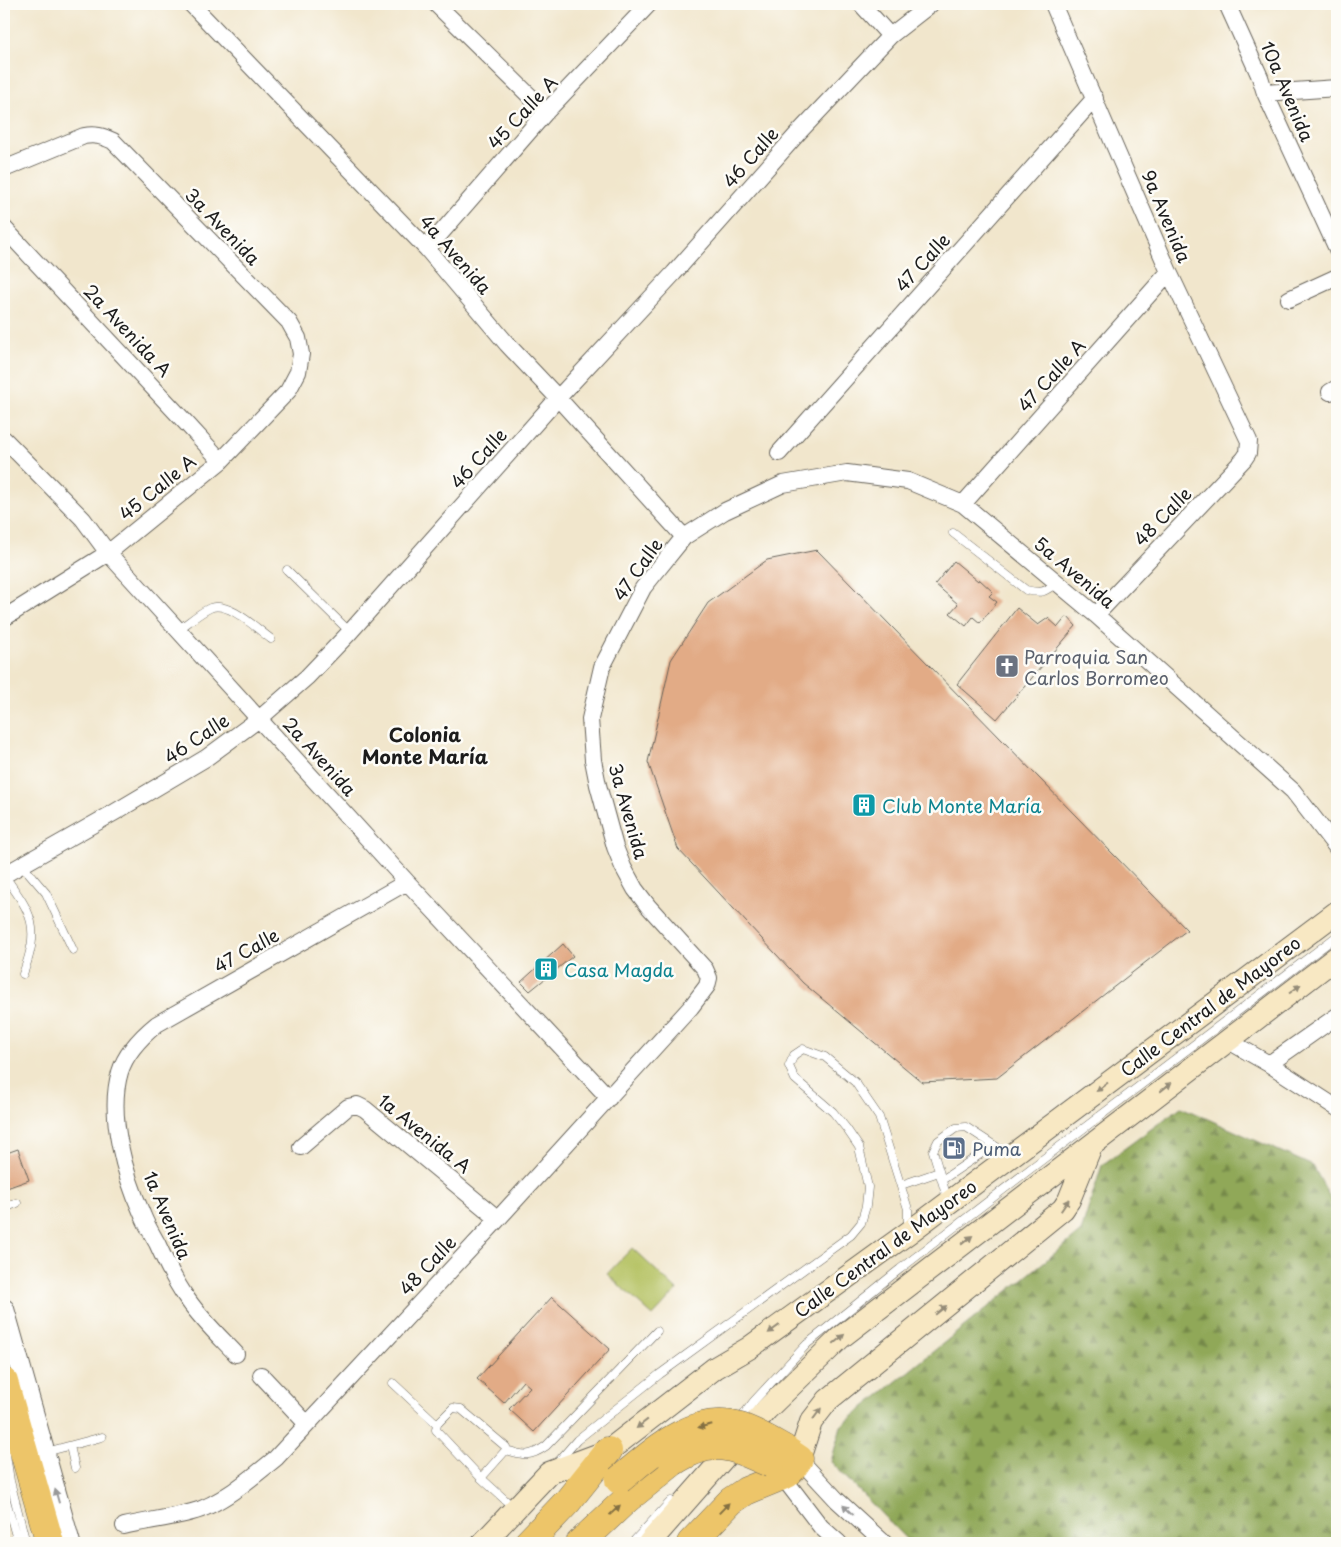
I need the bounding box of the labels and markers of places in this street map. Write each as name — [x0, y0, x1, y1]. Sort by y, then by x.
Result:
place label: Parroquia San Carlos Borromeo — [1024, 643, 1169, 691]
church icon: Parroquia San Carlos Borromeo — [994, 653, 1020, 679]
building icon: Club Monte María — [851, 792, 877, 818]
place label: Club Monte María — [882, 792, 1042, 819]
building icon: Casa Magda — [533, 956, 559, 982]
place label: Casa Magda — [564, 956, 674, 983]
fuel station icon: Puma — [941, 1135, 967, 1161]
place label: Puma — [972, 1135, 1022, 1162]

